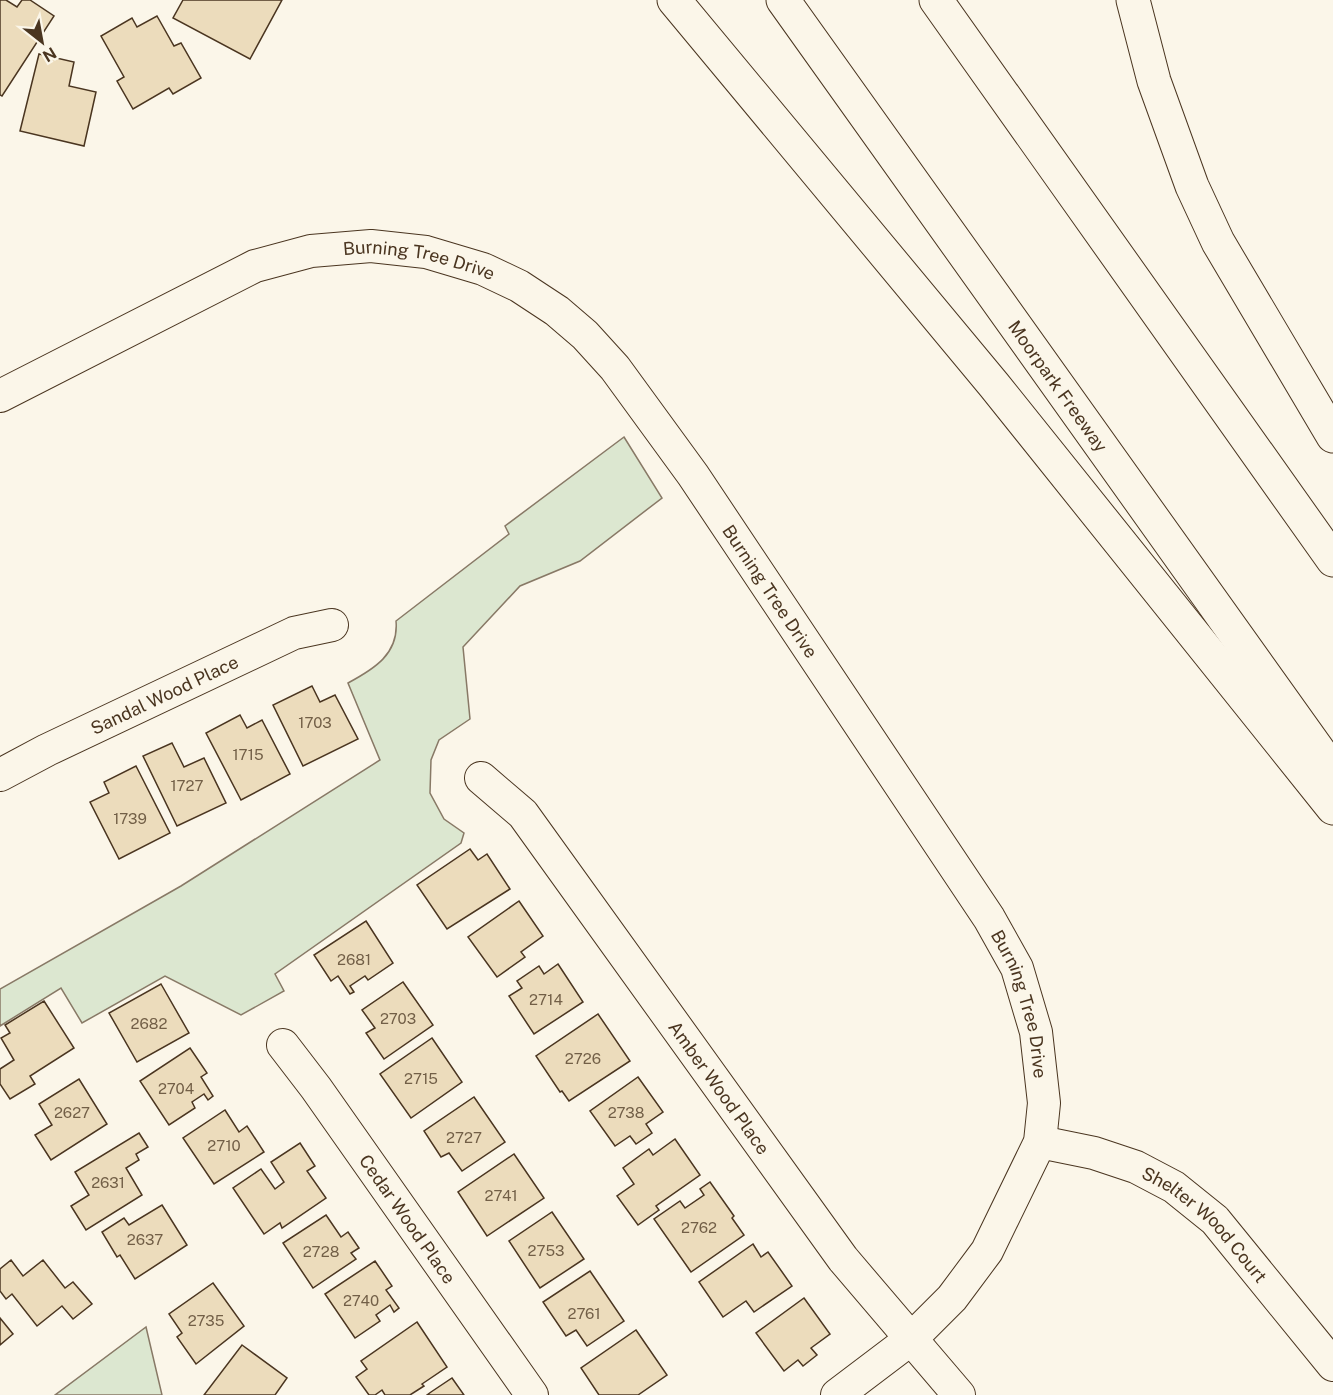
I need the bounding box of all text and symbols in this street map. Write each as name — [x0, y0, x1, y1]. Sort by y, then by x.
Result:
north arrow — [12, 12, 72, 72]
text: N — [39, 43, 60, 66]
street label: Burning Tree Drive — [342, 235, 499, 284]
street label: Moorpark Freeway — [1004, 316, 1112, 456]
street label: Burning Tree Drive — [719, 521, 822, 662]
street label: Sandal Wood Place — [87, 650, 242, 738]
house number: 1703 — [298, 714, 332, 731]
house number: 1715 — [232, 746, 264, 763]
house number: 1727 — [170, 777, 204, 794]
house number: 1739 — [113, 810, 147, 827]
street label: Burning Tree Drive — [987, 926, 1052, 1079]
house number: 2681 — [337, 951, 371, 968]
house number: 2714 — [529, 991, 563, 1008]
house number: 2703 — [380, 1010, 416, 1027]
house number: 2682 — [131, 1015, 167, 1032]
street label: Amber Wood Place — [665, 1017, 774, 1158]
house number: 2726 — [565, 1050, 601, 1067]
house number: 2715 — [404, 1070, 438, 1087]
house number: 2704 — [158, 1080, 194, 1097]
house number: 2627 — [54, 1104, 90, 1121]
house number: 2738 — [608, 1104, 644, 1121]
house number: 2727 — [446, 1129, 482, 1146]
house number: 2710 — [207, 1137, 241, 1154]
street label: Cedar Wood Place — [355, 1150, 461, 1287]
street label: Shelter Wood Court — [1139, 1162, 1272, 1286]
house number: 2631 — [91, 1174, 125, 1191]
house number: 2741 — [484, 1187, 518, 1204]
house number: 2762 — [681, 1219, 717, 1236]
house number: 2637 — [127, 1231, 163, 1248]
house number: 2753 — [527, 1242, 565, 1259]
house number: 2728 — [303, 1243, 339, 1260]
house number: 2740 — [343, 1292, 379, 1309]
house number: 2761 — [567, 1305, 601, 1322]
house number: 2735 — [188, 1312, 224, 1329]

